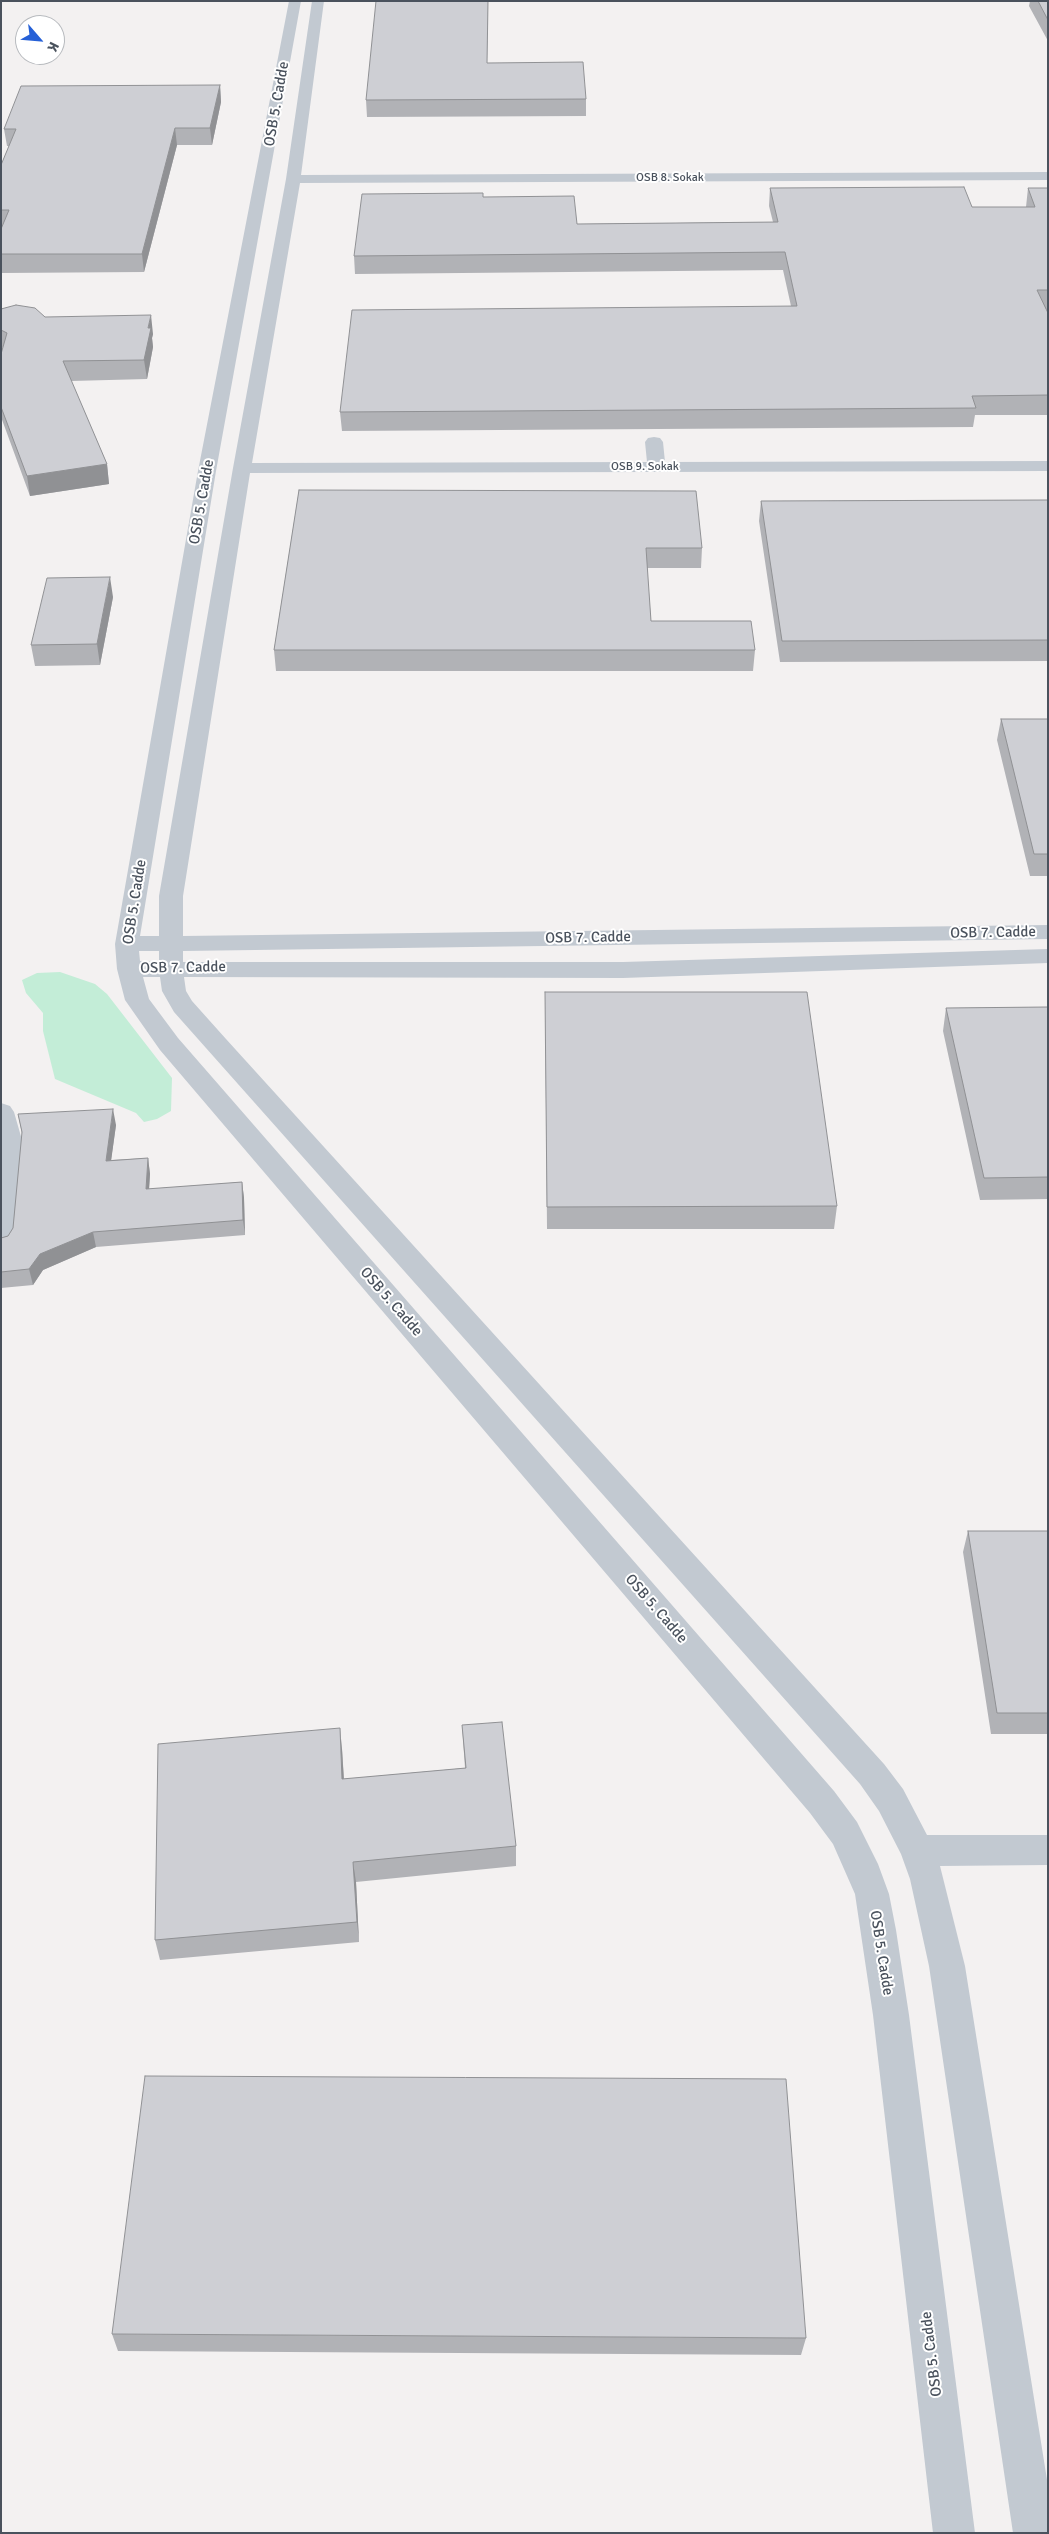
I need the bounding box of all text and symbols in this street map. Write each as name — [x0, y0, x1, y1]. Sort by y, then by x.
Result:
north arrow — [15, 15, 65, 65]
text: K — [43, 39, 62, 54]
street label: OSB 5. Cadde — [261, 60, 293, 148]
street label: OSB 8. Sokak — [636, 171, 704, 185]
street label: OSB 5. Cadde — [186, 458, 218, 546]
street label: OSB 9. Sokak — [611, 460, 679, 474]
street label: OSB 5. Cadde — [119, 858, 151, 946]
street label: OSB 7. Cadde — [950, 923, 1036, 943]
street label: OSB 7. Cadde — [545, 928, 631, 948]
street label: OSB 7. Cadde — [140, 958, 226, 978]
street label: OSB 5. Cadde — [356, 1264, 426, 1340]
street label: OSB 5. Cadde — [621, 1571, 691, 1647]
street label: OSB 5. Cadde — [865, 1909, 897, 1997]
street label: OSB 5. Cadde — [918, 2310, 946, 2398]

